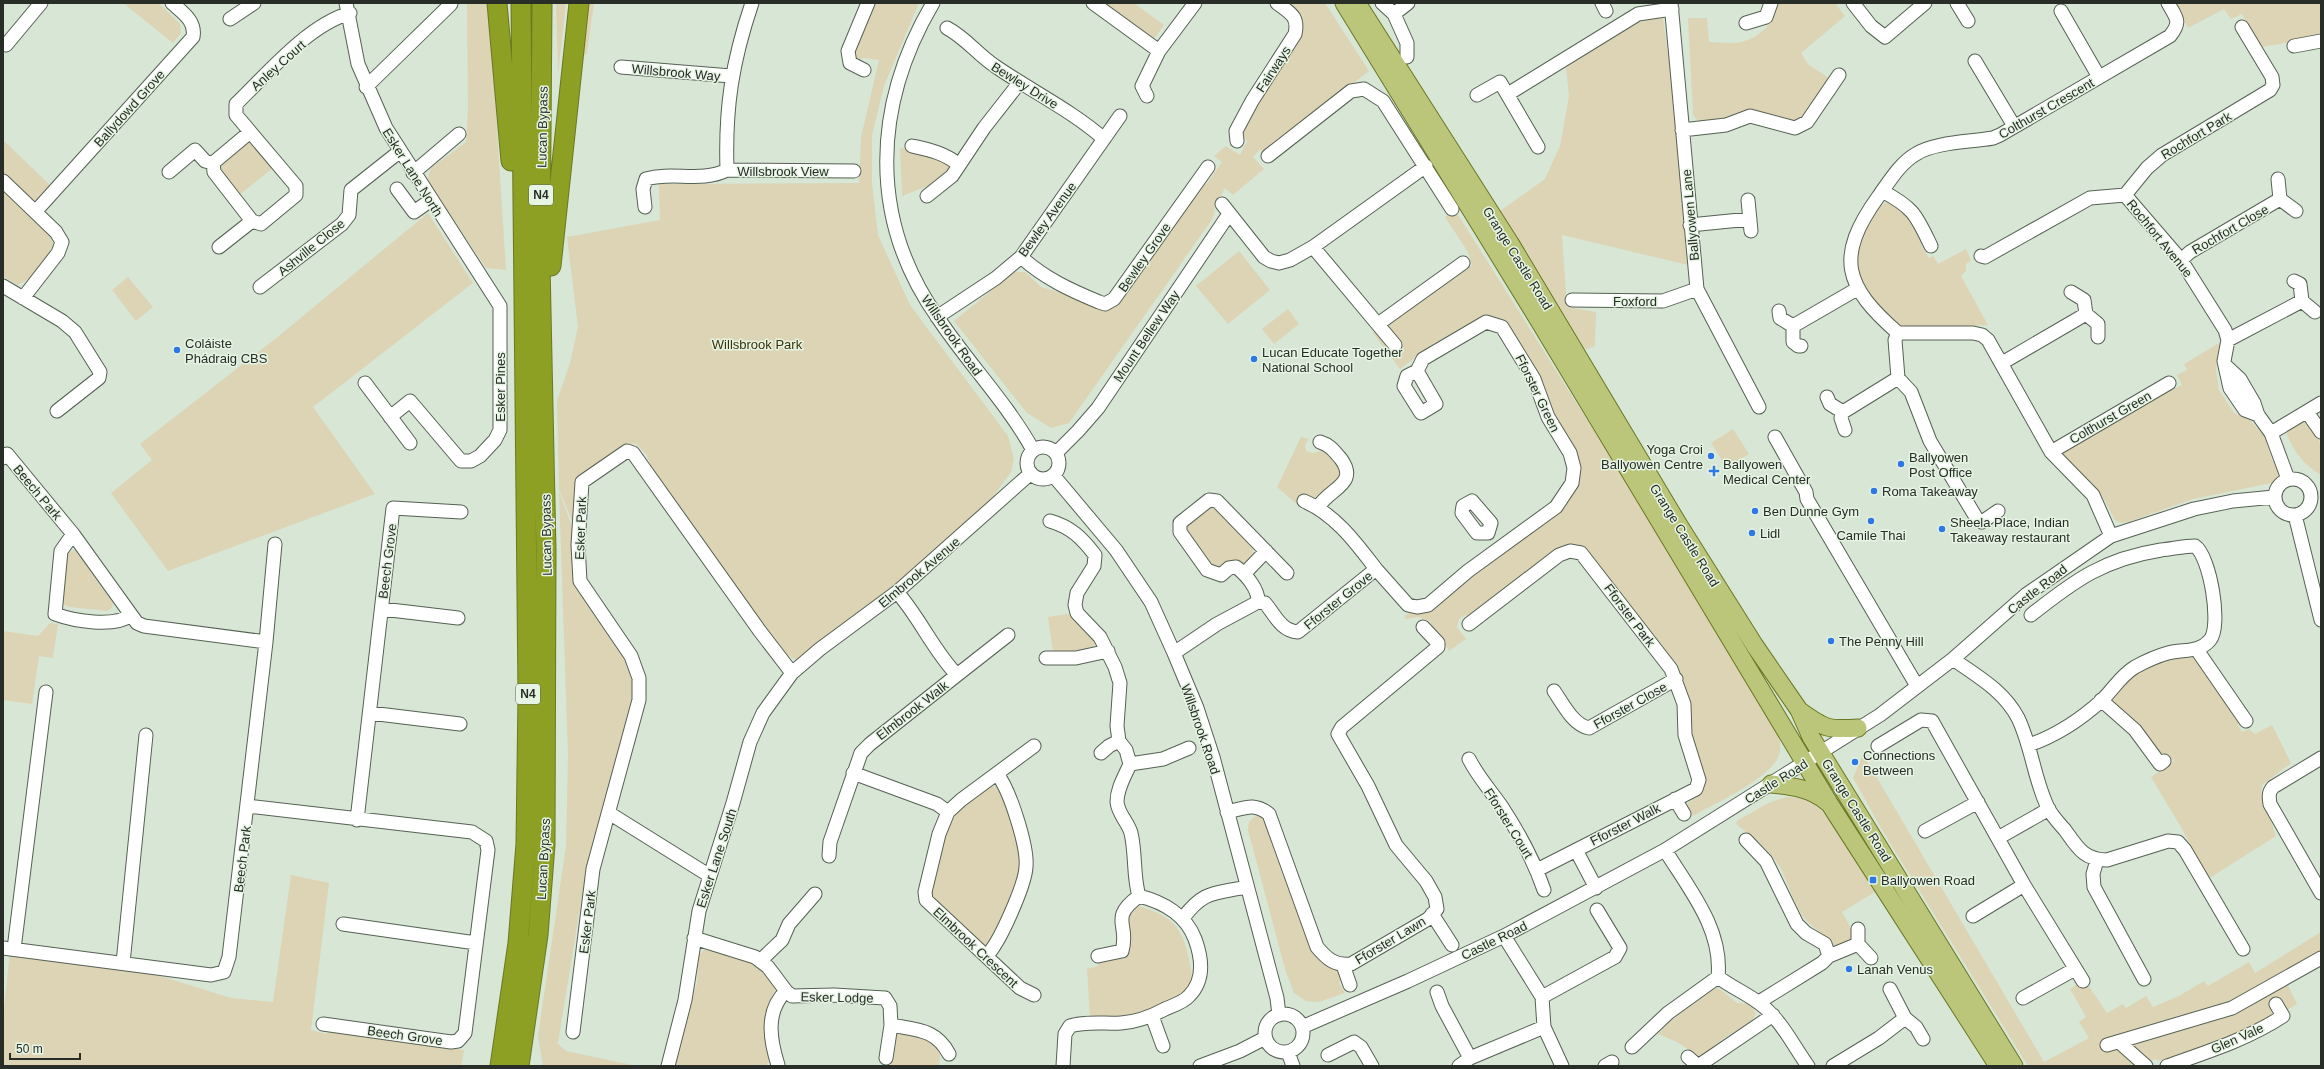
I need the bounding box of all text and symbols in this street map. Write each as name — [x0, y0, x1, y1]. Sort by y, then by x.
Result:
street label: Anley Court — [248, 37, 309, 94]
street label: Fairways — [1253, 43, 1294, 95]
street label: Bewley Drive — [989, 59, 1061, 112]
street label: Willsbrook Way — [631, 61, 721, 84]
street label: Ballydowd Grove — [91, 67, 168, 150]
street label: Colthurst Crescent — [1996, 75, 2097, 142]
street label: Lucan Bypass — [534, 86, 551, 168]
street label: Rochfort Park — [2158, 108, 2235, 162]
street label: Esker Lane North — [379, 125, 446, 219]
street label: Willsbrook View — [737, 164, 829, 179]
street label: Ballyowen Lane — [1679, 169, 1702, 261]
street label: Bewley Avenue — [1015, 179, 1080, 260]
road number: N4 — [529, 185, 553, 205]
street label: Rochfort Avenue — [2124, 196, 2196, 280]
street label: Rochfort Close — [2189, 201, 2271, 257]
street label: Grange Castle Road — [1480, 204, 1555, 312]
street label: Ashville Close — [275, 216, 348, 279]
street label: Bewley Grove — [1115, 220, 1174, 295]
street label: Mount Bellew Way — [1110, 287, 1183, 385]
street label: Willsbrook Road — [918, 292, 985, 378]
street label: Foxford — [1613, 294, 1657, 309]
place label: Coláiste Phádraig CBS — [185, 336, 268, 366]
park label: Willsbrook Park — [712, 337, 803, 352]
marker: Coláiste Phádraig CBS — [172, 345, 182, 355]
place label: Lucan Educate Together National School — [1262, 345, 1403, 375]
street label: Esker Pines — [493, 352, 508, 422]
street label: Fforster Green — [1512, 352, 1563, 434]
marker: Lucan Educate Together National School — [1249, 354, 1259, 364]
street label: Colthurst Green — [2067, 388, 2154, 447]
place label: Yoga Croi Ballyowen Centre — [1601, 442, 1703, 472]
place label: Ballyowen Post Office — [1909, 450, 1972, 480]
marker: Yoga Croi Ballyowen Centre — [1706, 451, 1716, 461]
place label: Ballyowen Medical Center — [1723, 457, 1811, 487]
marker: Ballyowen Post Office — [1896, 459, 1906, 469]
street label: Beech Park — [10, 462, 65, 523]
marker: Ballyowen Medical Center — [1708, 465, 1720, 477]
street label: Grange Castle Road — [1647, 481, 1722, 589]
place label: Roma Takeaway — [1882, 484, 1978, 499]
marker: Roma Takeaway — [1869, 486, 1879, 496]
street label: Lucan Bypass — [538, 494, 555, 576]
street label: Esker Park — [572, 495, 589, 560]
place label: Ben Dunne Gym — [1763, 504, 1859, 519]
marker: Ben Dunne Gym — [1750, 506, 1760, 516]
place label: Sheela Place, Indian Takeaway restaurant — [1950, 515, 2070, 545]
marker: Camile Thai — [1866, 516, 1876, 526]
street label: Beech Grove — [375, 522, 400, 600]
marker: Sheela Place, Indian Takeaway restaurant — [1937, 524, 1947, 534]
place label: Lidl — [1760, 526, 1780, 541]
marker: Lidl — [1747, 528, 1757, 538]
place label: Camile Thai — [1836, 528, 1906, 543]
street label: Elmbrook Avenue — [876, 534, 963, 611]
street label: Castle Road — [2005, 561, 2070, 617]
street label: Fforster Grove — [1301, 568, 1376, 633]
street label: Fforster Park — [1601, 581, 1658, 650]
place label: The Penny Hill — [1839, 634, 1924, 649]
marker: The Penny Hill — [1826, 636, 1836, 646]
street label: Elmbrook Walk — [873, 677, 952, 743]
street label: Fforster Close — [1591, 679, 1670, 732]
street label: Willsbrook Road — [1178, 682, 1223, 776]
road number: N4 — [516, 684, 540, 704]
place label: Connections Between — [1863, 748, 1936, 778]
street label: Castle Road — [1742, 756, 1811, 807]
street label: Grange Castle Road — [1819, 756, 1894, 864]
marker: Connections Between — [1850, 757, 1860, 767]
street label: Fforster Court — [1481, 785, 1536, 862]
street label: Fforster Walk — [1588, 800, 1663, 849]
street label: Esker Lane South — [693, 807, 740, 910]
street label: Lucan Bypass — [534, 817, 553, 900]
street label: Beech Park — [231, 824, 254, 893]
place label: Ballyowen Road — [1881, 873, 1975, 888]
marker: Ballyowen Road — [1868, 875, 1878, 885]
street label: Esker Park — [576, 889, 599, 955]
street label: Elmbrook Crescent — [930, 904, 1021, 991]
street label: Fforster Lawn — [1352, 914, 1428, 967]
street label: Castle Road — [1459, 918, 1530, 963]
place label: Lanah Venus — [1857, 962, 1933, 977]
marker: Lanah Venus — [1844, 964, 1854, 974]
street label: Esker Lodge — [800, 989, 874, 1006]
street label: Glen Vale — [2209, 1020, 2266, 1057]
street label: Beech Grove — [366, 1023, 444, 1048]
scale bar — [10, 1035, 80, 1061]
text: 50 m — [16, 1042, 43, 1056]

